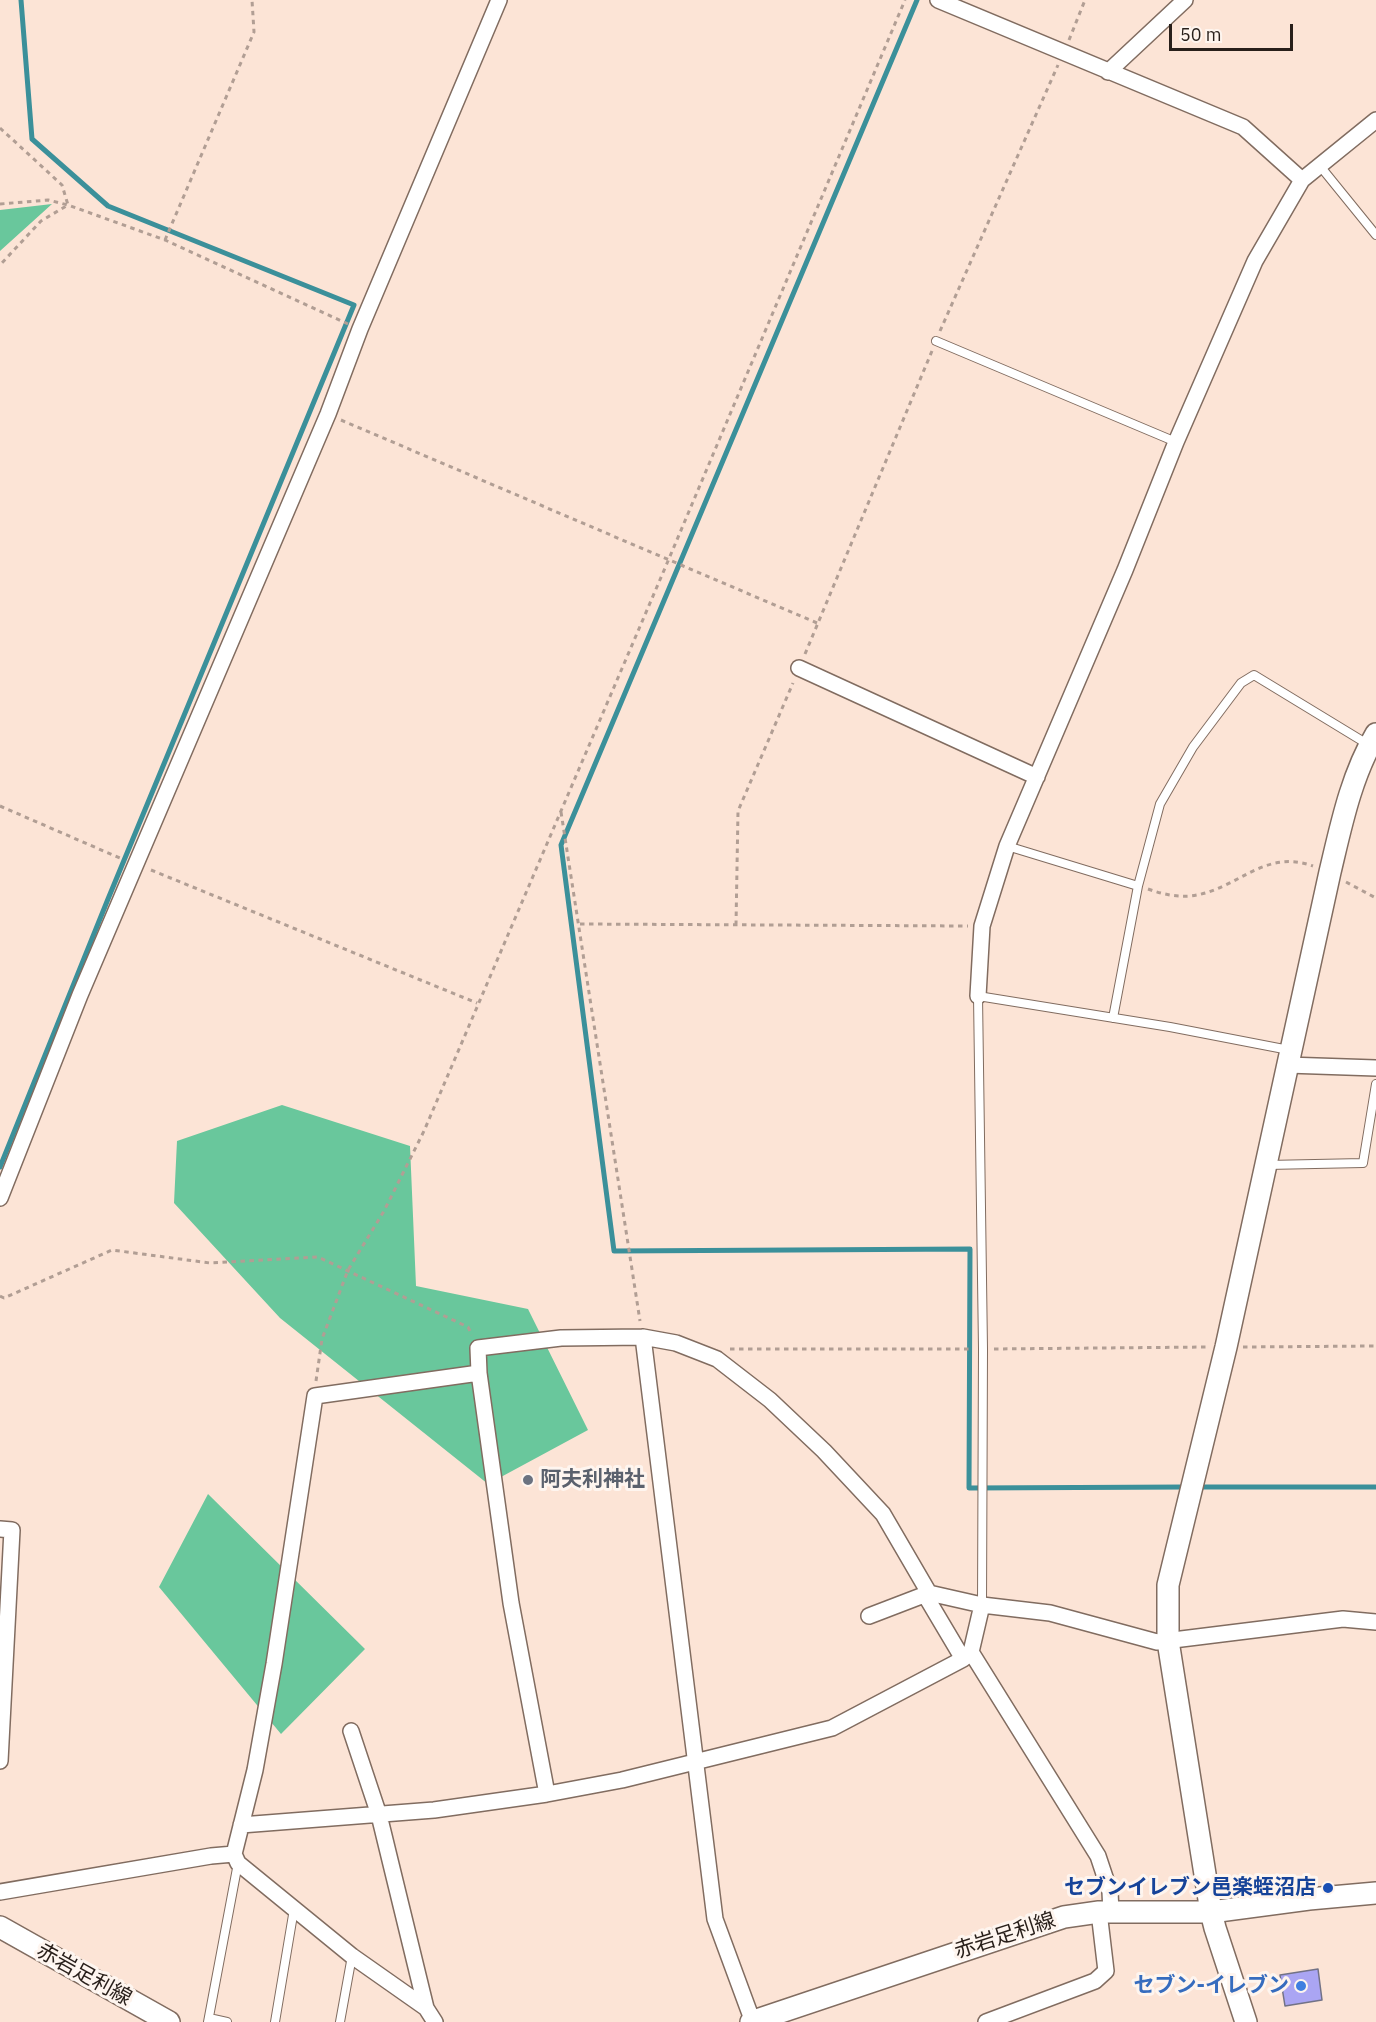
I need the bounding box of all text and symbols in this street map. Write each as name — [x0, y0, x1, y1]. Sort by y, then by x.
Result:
scale bar — [1172, 12, 1296, 50]
text: 50 m — [1180, 23, 1222, 46]
place label: 阿夫利神社 — [540, 1467, 645, 1493]
marker: 阿夫利神社 — [521, 1473, 535, 1487]
place label: セブンイレブン邑楽蛭沼店 — [1064, 1875, 1316, 1901]
marker: セブンイレブン邑楽蛭沼店 — [1321, 1881, 1335, 1895]
street label: 赤岩足利線 — [951, 1908, 1059, 1964]
street label: 赤岩足利線 — [32, 1939, 136, 2011]
place label: セブン-イレブン — [1134, 1973, 1289, 1999]
marker: セブン-イレブン — [1294, 1979, 1308, 1993]

